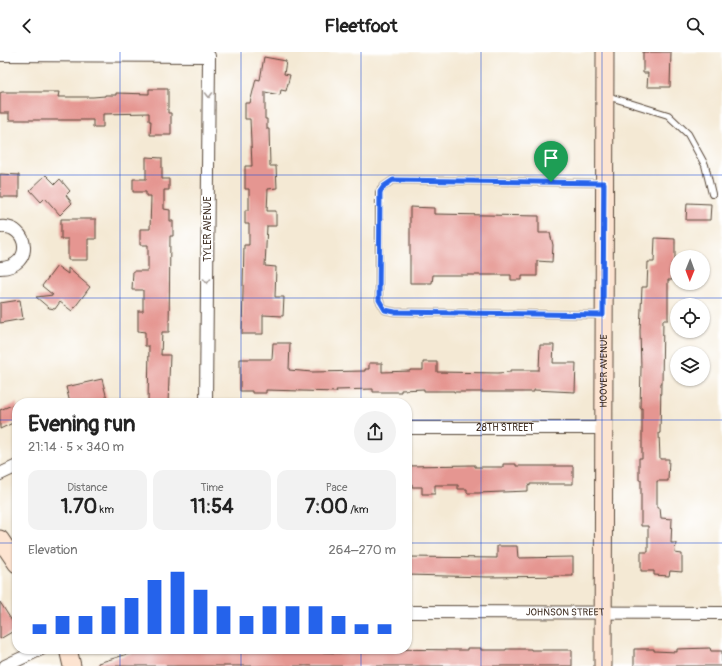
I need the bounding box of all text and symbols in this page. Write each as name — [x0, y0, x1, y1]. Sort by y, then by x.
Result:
icon: back — [16, 15, 38, 37]
text: Fleetfoot — [325, 15, 397, 38]
icon: search — [684, 15, 706, 37]
one-way arrow — [205, 92, 213, 98]
pin — [534, 141, 568, 182]
icon: arrive — [540, 147, 562, 169]
street label: TYLER AVENUE — [202, 196, 214, 262]
north arrow — [670, 250, 710, 290]
map controls — [670, 250, 710, 386]
one-way arrow — [203, 278, 211, 284]
button: locate — [670, 298, 710, 338]
street label: HOOVER AVENUE — [598, 334, 610, 408]
button: layers — [670, 346, 710, 386]
text: Evening run — [28, 410, 136, 438]
button: share — [354, 411, 396, 453]
street label: 28TH STREET — [476, 422, 534, 434]
text: 21:14 · 5 × 340 m — [28, 439, 124, 455]
text: Distance — [67, 481, 107, 494]
text: Time — [200, 481, 223, 494]
text: Pace — [326, 481, 348, 494]
text: 1.70 — [61, 494, 97, 519]
text: 11:54 — [190, 494, 234, 519]
text: 7:00 — [305, 494, 348, 519]
text: km — [97, 503, 114, 516]
text: /km — [348, 503, 369, 516]
text: Elevation — [28, 542, 78, 558]
text: 264–270 m — [329, 542, 396, 558]
street label: JOHNSON STREET — [526, 606, 605, 619]

